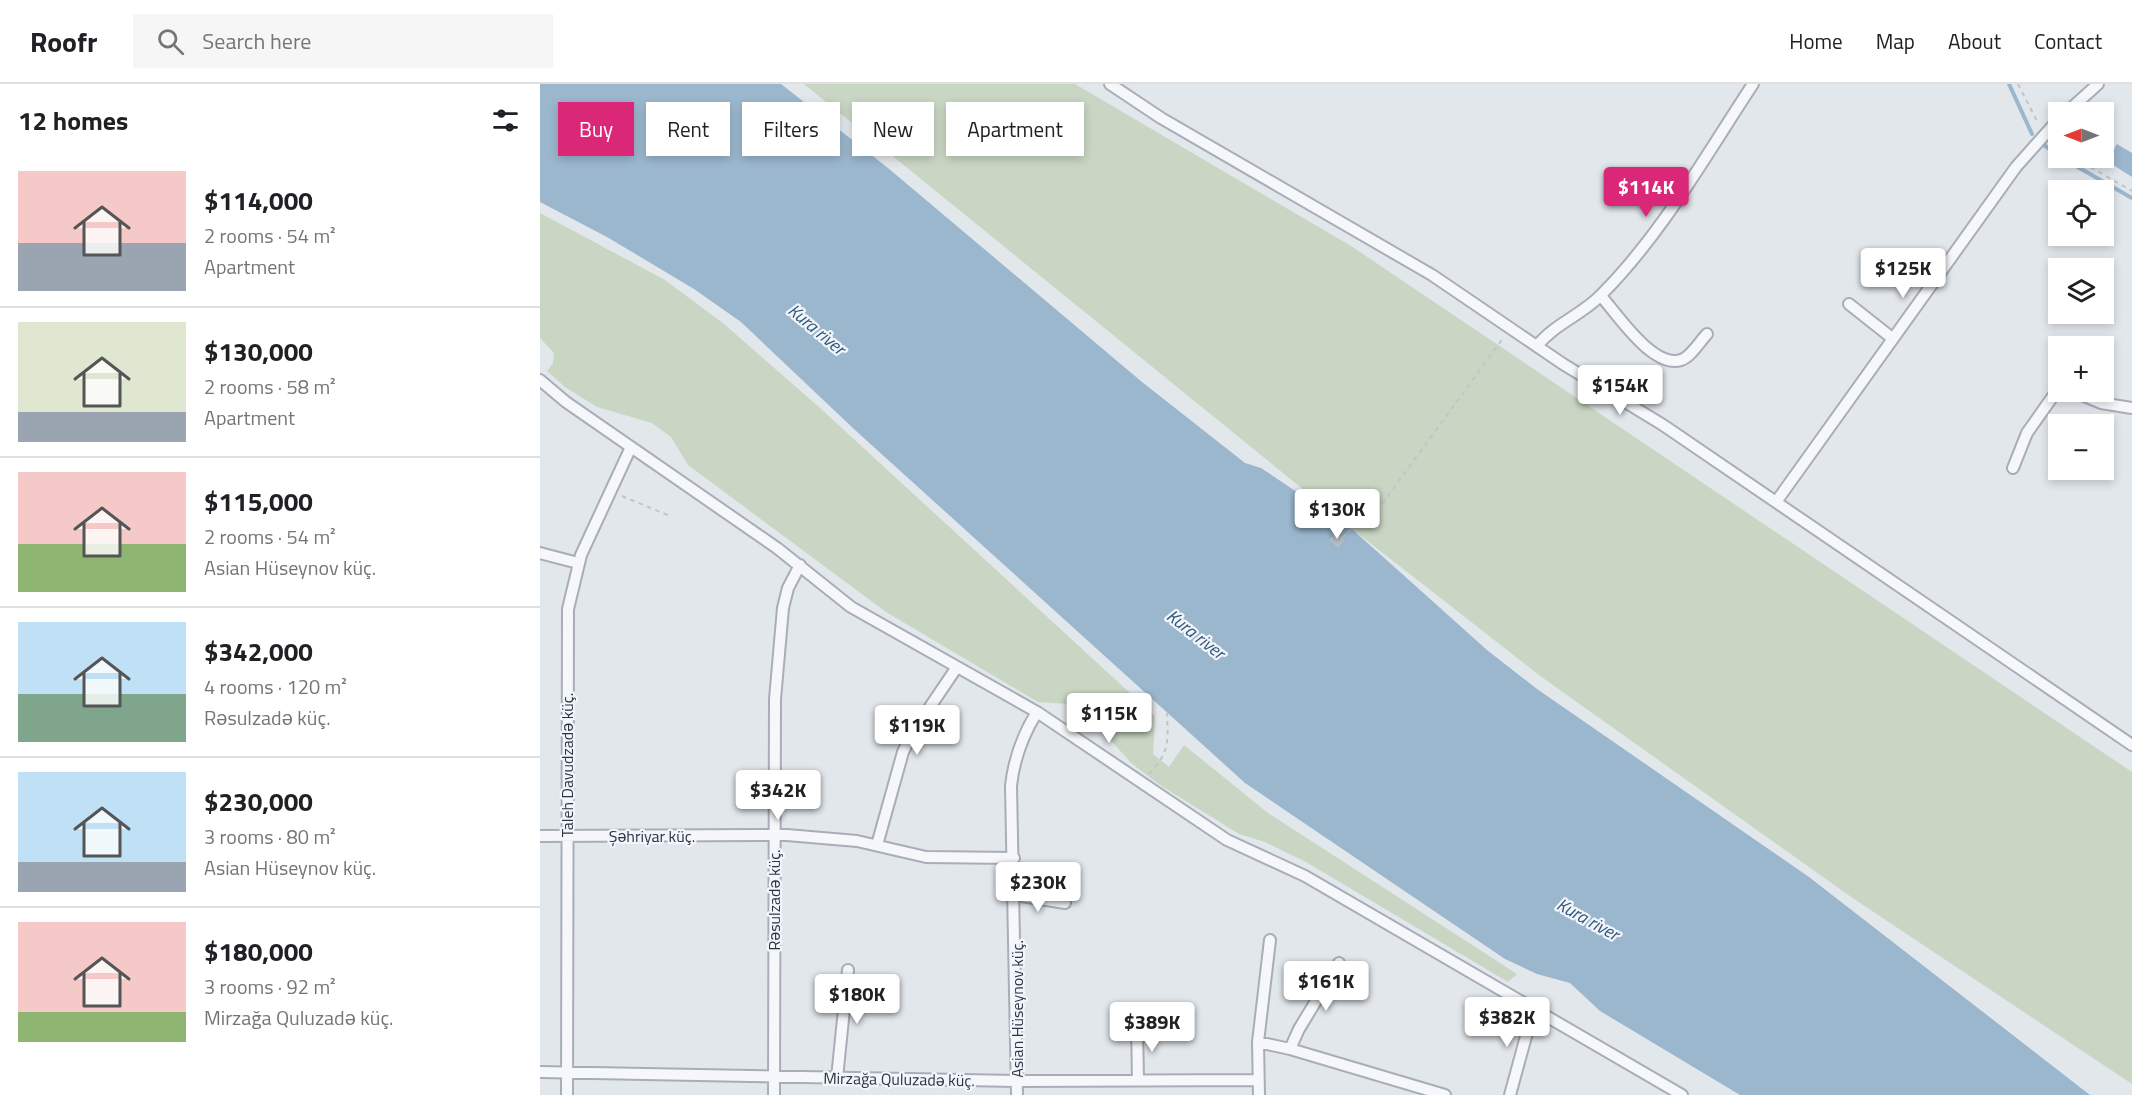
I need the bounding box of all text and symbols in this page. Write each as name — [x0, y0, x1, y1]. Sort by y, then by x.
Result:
search box — [133, 14, 553, 68]
text: Roofr — [30, 20, 97, 63]
text: Search here — [202, 24, 311, 58]
icon: search — [154, 25, 187, 58]
text: Home — [1789, 25, 1843, 57]
text: Map — [1876, 25, 1915, 57]
text: About — [1948, 25, 2001, 57]
text: Contact — [2034, 25, 2102, 57]
text: 12 homes — [18, 101, 128, 140]
chip: Buy — [558, 102, 634, 156]
chip: Rent — [646, 102, 730, 156]
chip: Filters — [742, 102, 840, 156]
chip: New — [852, 102, 934, 156]
chip: Apartment — [946, 102, 1084, 156]
north arrow — [2048, 102, 2114, 168]
map controls — [2048, 102, 2114, 480]
icon: filters — [489, 104, 522, 137]
pin: $114K — [1604, 167, 1688, 218]
text: $114K — [1618, 171, 1674, 202]
button: locate — [2048, 180, 2114, 246]
text: $114,000 — [204, 181, 313, 220]
icon: home — [66, 195, 138, 267]
text: 2 rooms · 54 m² — [204, 220, 336, 251]
pin: $125K — [1861, 248, 1945, 299]
text: Apartment — [204, 251, 295, 282]
text: $125K — [1875, 252, 1931, 283]
button: layers — [2048, 258, 2114, 324]
water label: Kura river — [782, 297, 853, 363]
text: $130,000 — [204, 332, 313, 371]
button: + — [2048, 336, 2114, 402]
icon: home — [66, 346, 138, 418]
pin: $154K — [1578, 365, 1662, 416]
text: $154K — [1592, 369, 1648, 400]
text: 2 rooms · 58 m² — [204, 371, 336, 402]
text: Apartment — [204, 402, 295, 433]
button: − — [2048, 414, 2114, 480]
text: $115,000 — [204, 482, 313, 521]
pin: $130K — [1295, 489, 1379, 540]
text: $130K — [1309, 493, 1365, 524]
icon: home — [66, 496, 138, 568]
text: 2 rooms · 54 m² — [204, 521, 336, 552]
text: Asian Hüseynov küç. — [204, 552, 376, 583]
water label: Kura river — [1161, 602, 1233, 667]
text: $342,000 — [204, 632, 313, 671]
icon: home — [66, 646, 138, 718]
text: 4 rooms · 120 m² — [204, 671, 347, 702]
street label: Taleh Davudzadə küç. — [555, 693, 579, 837]
pin: $115K — [1067, 693, 1151, 744]
text: $115K — [1081, 697, 1137, 728]
text: Rəsulzadə küç. — [204, 702, 330, 733]
pin: $119K — [875, 705, 959, 756]
text: $119K — [889, 709, 945, 740]
pin: $342K — [736, 770, 820, 821]
text: $342K — [750, 774, 806, 805]
text: $230,000 — [204, 782, 313, 821]
icon: home — [66, 796, 138, 868]
text: 3 rooms · 80 m² — [204, 821, 336, 852]
street label: Şəhriyar küç. — [609, 824, 695, 848]
street label: Rəsulzadə küç. — [762, 849, 786, 951]
text: Asian Hüseynov küç. — [204, 852, 376, 883]
pin: $230K — [996, 862, 1080, 913]
text: $230K — [1010, 866, 1066, 897]
water label: Kura river — [1552, 891, 1626, 948]
text: $180,000 — [204, 932, 313, 971]
street label: Asian Hüseynov küç. — [1005, 940, 1029, 1078]
icon: home — [66, 946, 138, 1018]
pin: $161K — [1284, 961, 1368, 1012]
text: $161K — [1298, 965, 1354, 996]
text: 3 rooms · 92 m² — [204, 971, 336, 1002]
pin: $180K — [815, 974, 899, 1025]
text: $180K — [829, 978, 885, 1009]
pin: $382K — [1465, 997, 1549, 1048]
text: $382K — [1479, 1001, 1535, 1032]
text: Mirzağa Quluzadə küç. — [204, 1002, 393, 1033]
pin: $389K — [1110, 1002, 1194, 1053]
text: $389K — [1124, 1006, 1180, 1037]
street label: Mirzağa Quluzadə küç. — [823, 1066, 975, 1092]

